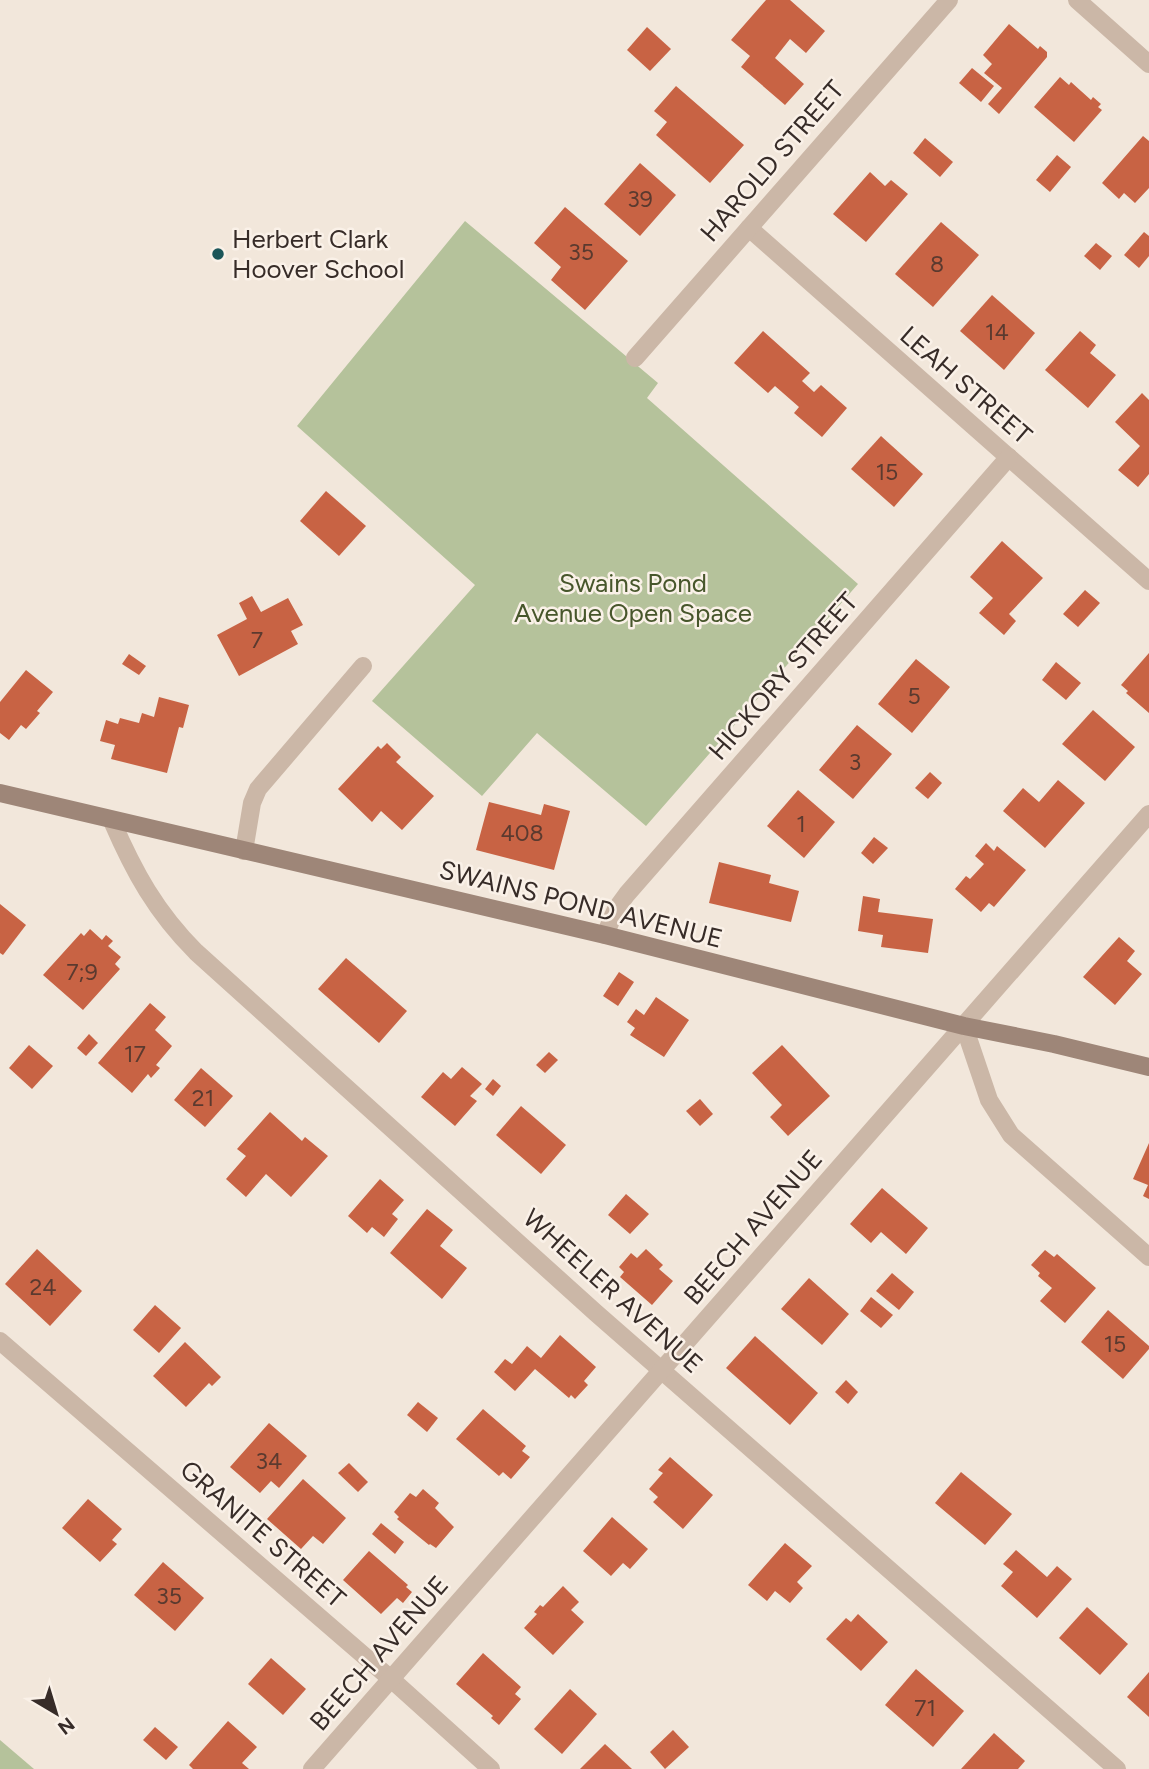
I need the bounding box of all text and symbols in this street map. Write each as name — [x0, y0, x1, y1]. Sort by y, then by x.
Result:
street label: HAROLD STREET — [693, 73, 851, 248]
house number: 39 — [627, 185, 653, 213]
place label: Herbert Clark Hoover School — [232, 223, 404, 285]
house number: 35 — [568, 238, 594, 266]
marker: Herbert Clark Hoover School — [210, 246, 226, 262]
house number: 8 — [930, 250, 944, 278]
house number: 14 — [985, 318, 1009, 346]
street label: LEAH STREET — [894, 319, 1039, 451]
house number: 15 — [876, 458, 898, 486]
park label: Swains Pond Avenue Open Space — [514, 567, 752, 629]
street label: HICKORY STREET — [702, 585, 865, 766]
house number: 7 — [251, 626, 263, 654]
house number: 5 — [907, 682, 921, 710]
house number: 3 — [849, 748, 861, 776]
house number: 1 — [796, 810, 806, 838]
house number: 408 — [500, 819, 544, 847]
street label: SWAINS POND AVENUE — [436, 853, 726, 955]
house number: 7;9 — [66, 958, 98, 986]
house number: 17 — [124, 1040, 146, 1068]
house number: 21 — [192, 1084, 214, 1112]
street label: BEECH AVENUE — [677, 1143, 829, 1311]
street label: WHEELER AVENUE — [517, 1202, 709, 1380]
house number: 24 — [29, 1273, 57, 1301]
house number: 15 — [1104, 1330, 1126, 1358]
house number: 34 — [256, 1447, 282, 1475]
street label: GRANITE STREET — [174, 1453, 353, 1615]
street label: BEECH AVENUE — [303, 1569, 455, 1737]
house number: 35 — [156, 1582, 182, 1610]
north arrow — [21, 1678, 91, 1748]
house number: 71 — [914, 1694, 936, 1722]
text: N — [53, 1712, 79, 1740]

